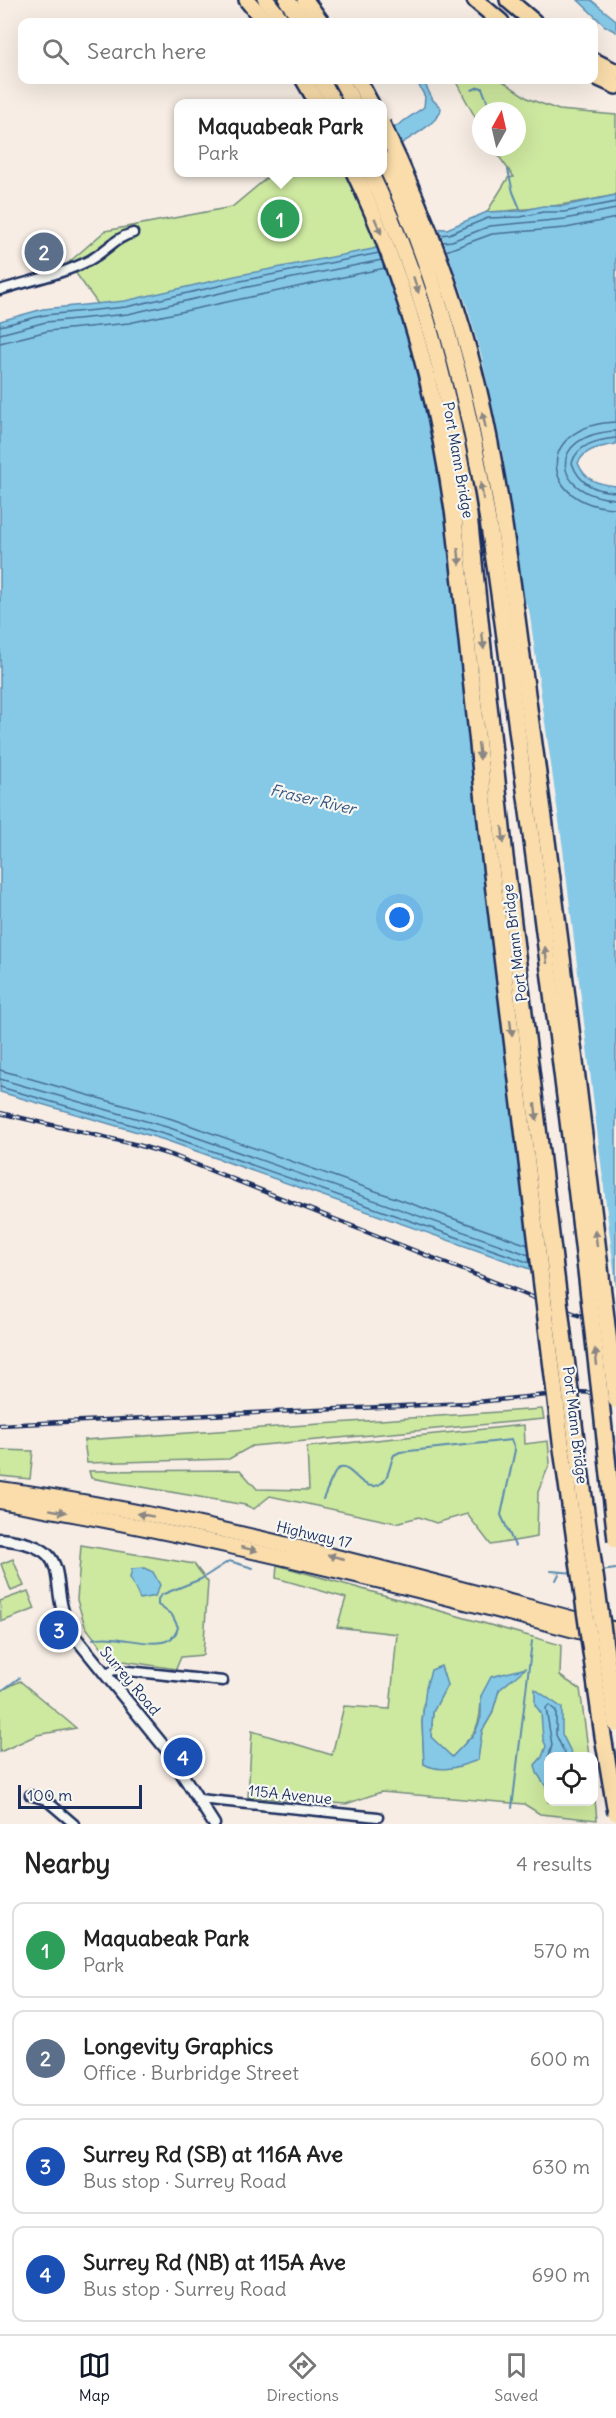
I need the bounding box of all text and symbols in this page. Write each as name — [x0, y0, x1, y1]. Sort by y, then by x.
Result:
search box — [18, 18, 598, 84]
icon: search — [39, 35, 72, 68]
text: Search here — [87, 37, 206, 65]
popup — [174, 99, 387, 177]
north arrow — [472, 102, 526, 156]
text: Maquabeak Park — [197, 112, 364, 140]
text: Park — [197, 140, 239, 165]
pin: 1 — [260, 196, 300, 242]
one-way arrow — [374, 217, 383, 235]
pin: 2 — [24, 230, 63, 274]
one-way arrow — [412, 276, 421, 294]
street label: Port Mann Bridge — [439, 400, 478, 520]
one-way arrow — [479, 411, 488, 430]
one-way arrow — [478, 481, 487, 500]
one-way arrow — [454, 548, 464, 567]
one-way arrow — [478, 631, 488, 650]
one-way arrow — [474, 741, 484, 760]
water label: Fraser River — [268, 779, 360, 819]
one-way arrow — [498, 825, 508, 844]
street label: Port Mann Bridge — [498, 883, 531, 1003]
your location — [385, 903, 414, 932]
one-way arrow — [542, 945, 551, 964]
one-way arrow — [506, 1019, 516, 1038]
one-way arrow — [531, 1102, 541, 1121]
one-way arrow — [591, 1228, 601, 1247]
one-way arrow — [591, 1347, 600, 1366]
street label: Port Mann Bridge — [559, 1365, 592, 1485]
one-way arrow — [48, 1507, 67, 1516]
one-way arrow — [136, 1510, 155, 1519]
street label: Highway 17 — [275, 1517, 354, 1552]
one-way arrow — [240, 1545, 258, 1555]
one-way arrow — [326, 1552, 345, 1562]
pin: 3 — [40, 1608, 78, 1652]
street label: Surrey Road — [96, 1642, 165, 1719]
pin: 4 — [164, 1734, 202, 1780]
map controls — [544, 1752, 598, 1806]
button: locate — [544, 1752, 598, 1806]
street label: 115A Avenue — [247, 1781, 333, 1808]
scale bar — [18, 1782, 142, 1810]
text: 100 m — [27, 1785, 72, 1805]
text: Nearby — [24, 1847, 110, 1880]
text: 4 results — [516, 1851, 592, 1876]
text: Maquabeak Park — [83, 1924, 249, 1952]
text: 1 — [42, 1938, 49, 1963]
text: 570 m — [533, 1938, 590, 1963]
text: Park — [83, 1952, 124, 1977]
text: Longevity Graphics — [83, 2032, 273, 2060]
text: 2 — [40, 2046, 51, 2071]
text: 600 m — [530, 2046, 590, 2071]
text: Office · Burbridge Street — [83, 2060, 299, 2085]
text: Surrey Rd (SB) at 116A Ave — [83, 2140, 343, 2168]
text: 3 — [40, 2154, 51, 2179]
text: 630 m — [532, 2154, 590, 2179]
text: Bus stop · Surrey Road — [83, 2168, 286, 2193]
text: Surrey Rd (NB) at 115A Ave — [83, 2248, 346, 2276]
text: 4 — [40, 2262, 51, 2287]
text: 690 m — [532, 2262, 590, 2287]
text: Bus stop · Surrey Road — [83, 2276, 286, 2301]
tab: Map — [78, 2349, 111, 2405]
tab: Directions — [266, 2349, 339, 2405]
tab: Saved — [494, 2349, 538, 2405]

